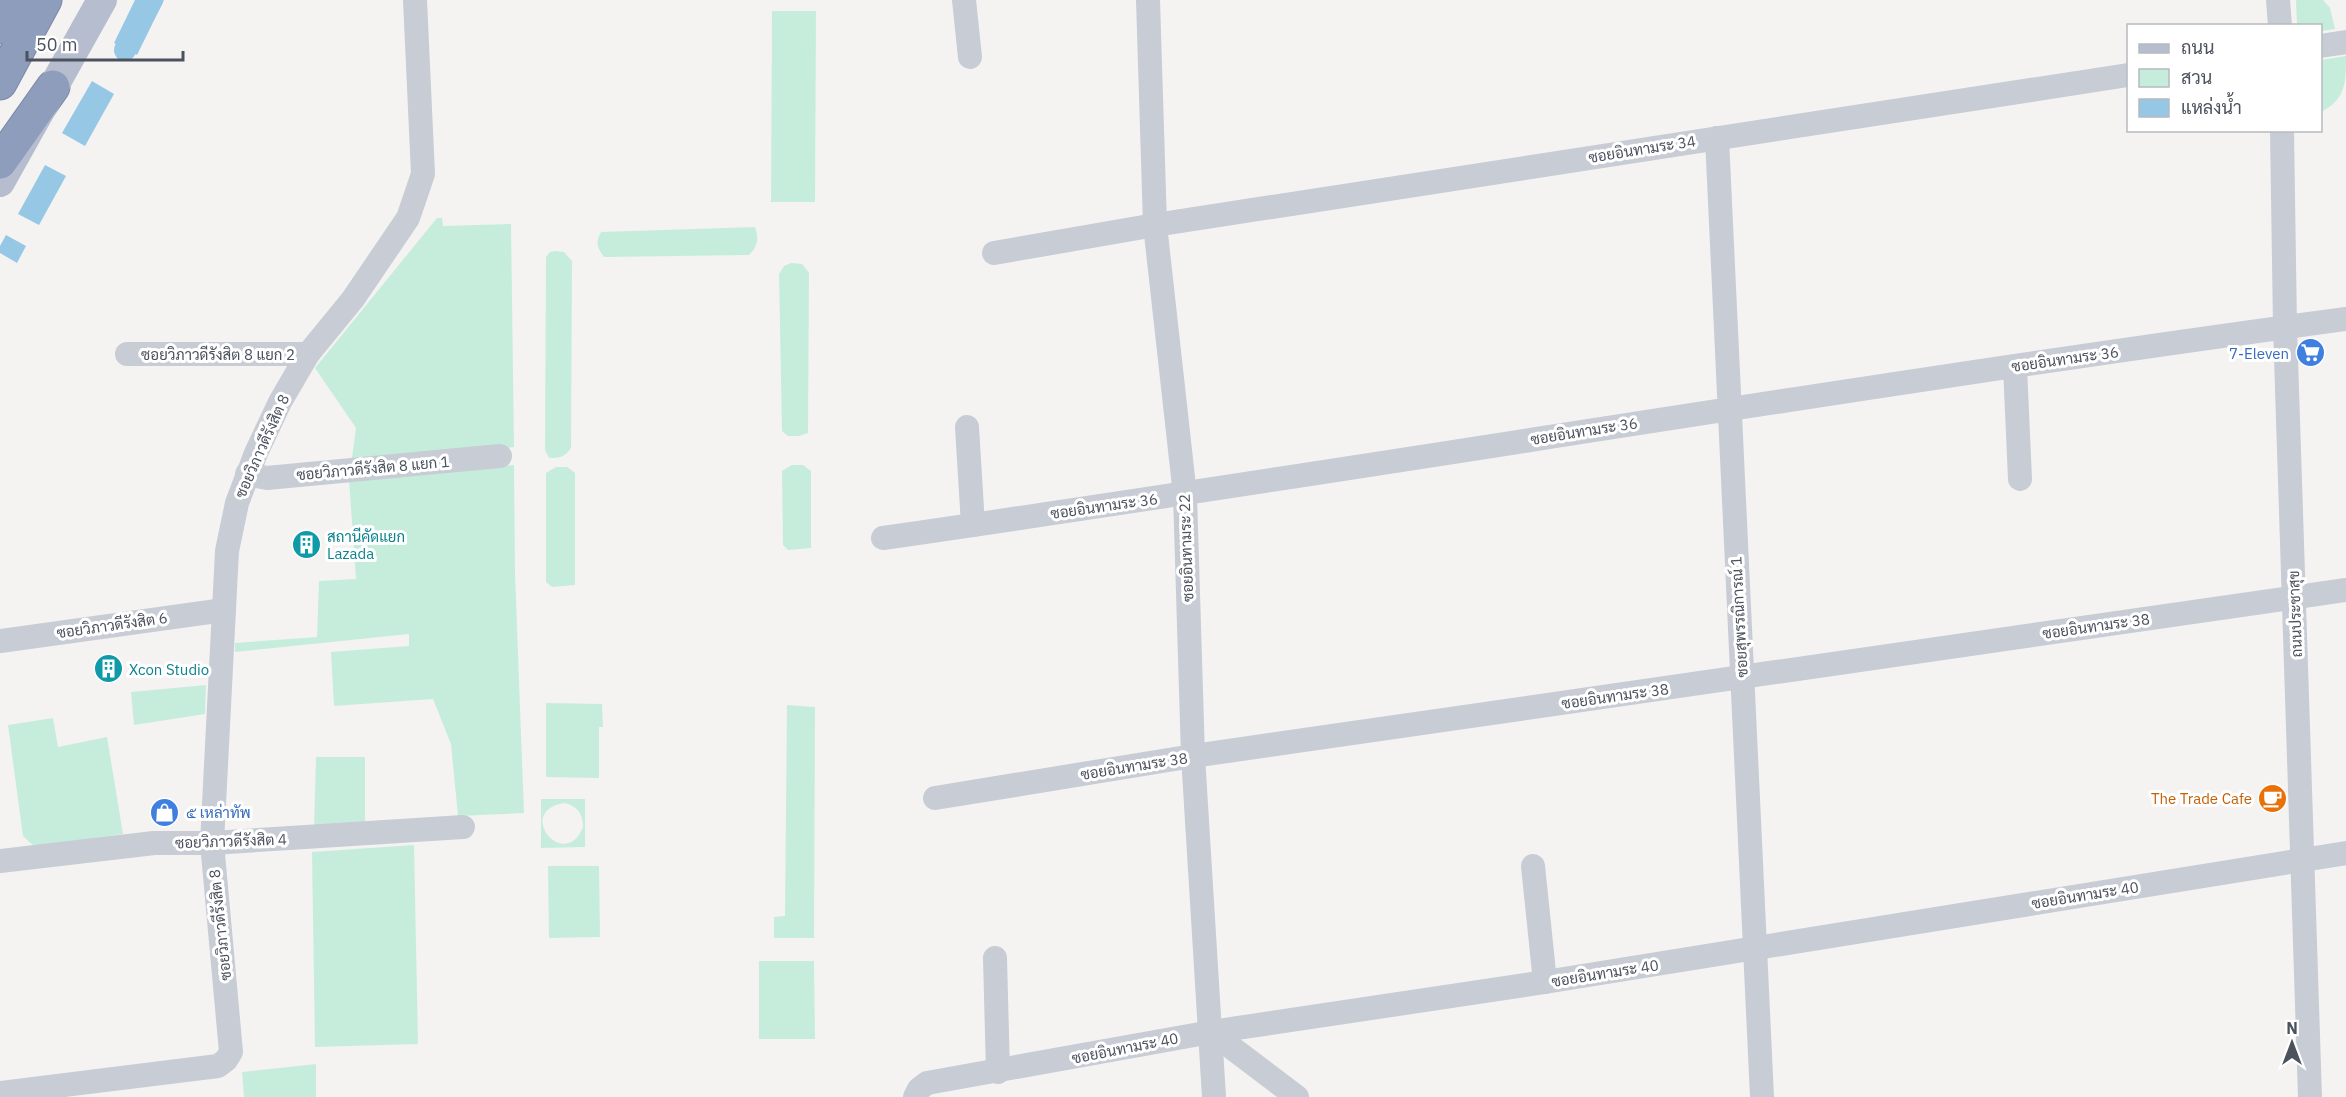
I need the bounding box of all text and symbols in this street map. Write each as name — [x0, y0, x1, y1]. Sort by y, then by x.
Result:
scale bar — [27, 24, 183, 62]
legend — [2127, 24, 2322, 132]
text: 50 m — [36, 33, 78, 56]
text: ถนน — [2181, 36, 2214, 59]
text: สวน — [2181, 66, 2212, 89]
text: แหล่งน้ำ — [2181, 92, 2242, 119]
street label: ซอยอินทามระ 34 — [1587, 131, 1697, 167]
supermarket icon: 7-Eleven — [2294, 337, 2326, 369]
street label: ซอยอินทามระ 36 — [2010, 342, 2120, 376]
place label: 7-Eleven — [2229, 344, 2289, 363]
street label: ซอยวิภาวดีรังสิต 8 แยก 2 — [141, 345, 295, 364]
street label: ซอยวิภาวดีรังสิต 8 — [231, 391, 293, 501]
street label: ซอยอินทามระ 36 — [1529, 413, 1639, 449]
street label: ซอยวิภาวดีรังสิต 8 แยก 1 — [296, 452, 450, 484]
street label: ซอยอินทามระ 36 — [1049, 489, 1159, 523]
street label: ซอยอินทามระ 22 — [1175, 494, 1197, 602]
place label: สถานีคัดแยก Lazada — [327, 527, 405, 563]
building icon: สถานีคัดแยก Lazada — [290, 529, 322, 561]
street label: ซอยสุพรรณิการณ์ 1 — [1726, 556, 1754, 678]
street label: ถนนประชาสุข — [2284, 570, 2308, 658]
street label: ซอยวิภาวดีรังสิต 6 — [55, 608, 169, 642]
street label: ซอยอินทามระ 38 — [2041, 609, 2151, 643]
building icon: Xcon Studio — [92, 653, 124, 685]
place label: Xcon Studio — [129, 660, 209, 679]
street label: ซอยอินทามระ 38 — [1560, 679, 1670, 713]
street label: ซอยอินทามระ 38 — [1079, 748, 1189, 784]
cafe icon: The Trade Cafe — [2257, 782, 2289, 814]
place label: The Trade Cafe — [2151, 789, 2252, 808]
shop icon: ๕ เหล่าทัพ — [149, 796, 181, 828]
place label: ๕ เหล่าทัพ — [186, 803, 251, 822]
street label: ซอยวิภาวดีรังสิต 4 — [175, 830, 287, 852]
street label: ซอยวิภาวดีรังสิต 8 — [205, 868, 235, 982]
street label: ซอยอินทามระ 40 — [2030, 877, 2140, 913]
street label: ซอยอินทามระ 40 — [1550, 955, 1660, 991]
north arrow — [2262, 1013, 2322, 1073]
text: N — [2286, 1018, 2298, 1038]
street label: ซอยอินทามระ 40 — [1070, 1028, 1180, 1068]

